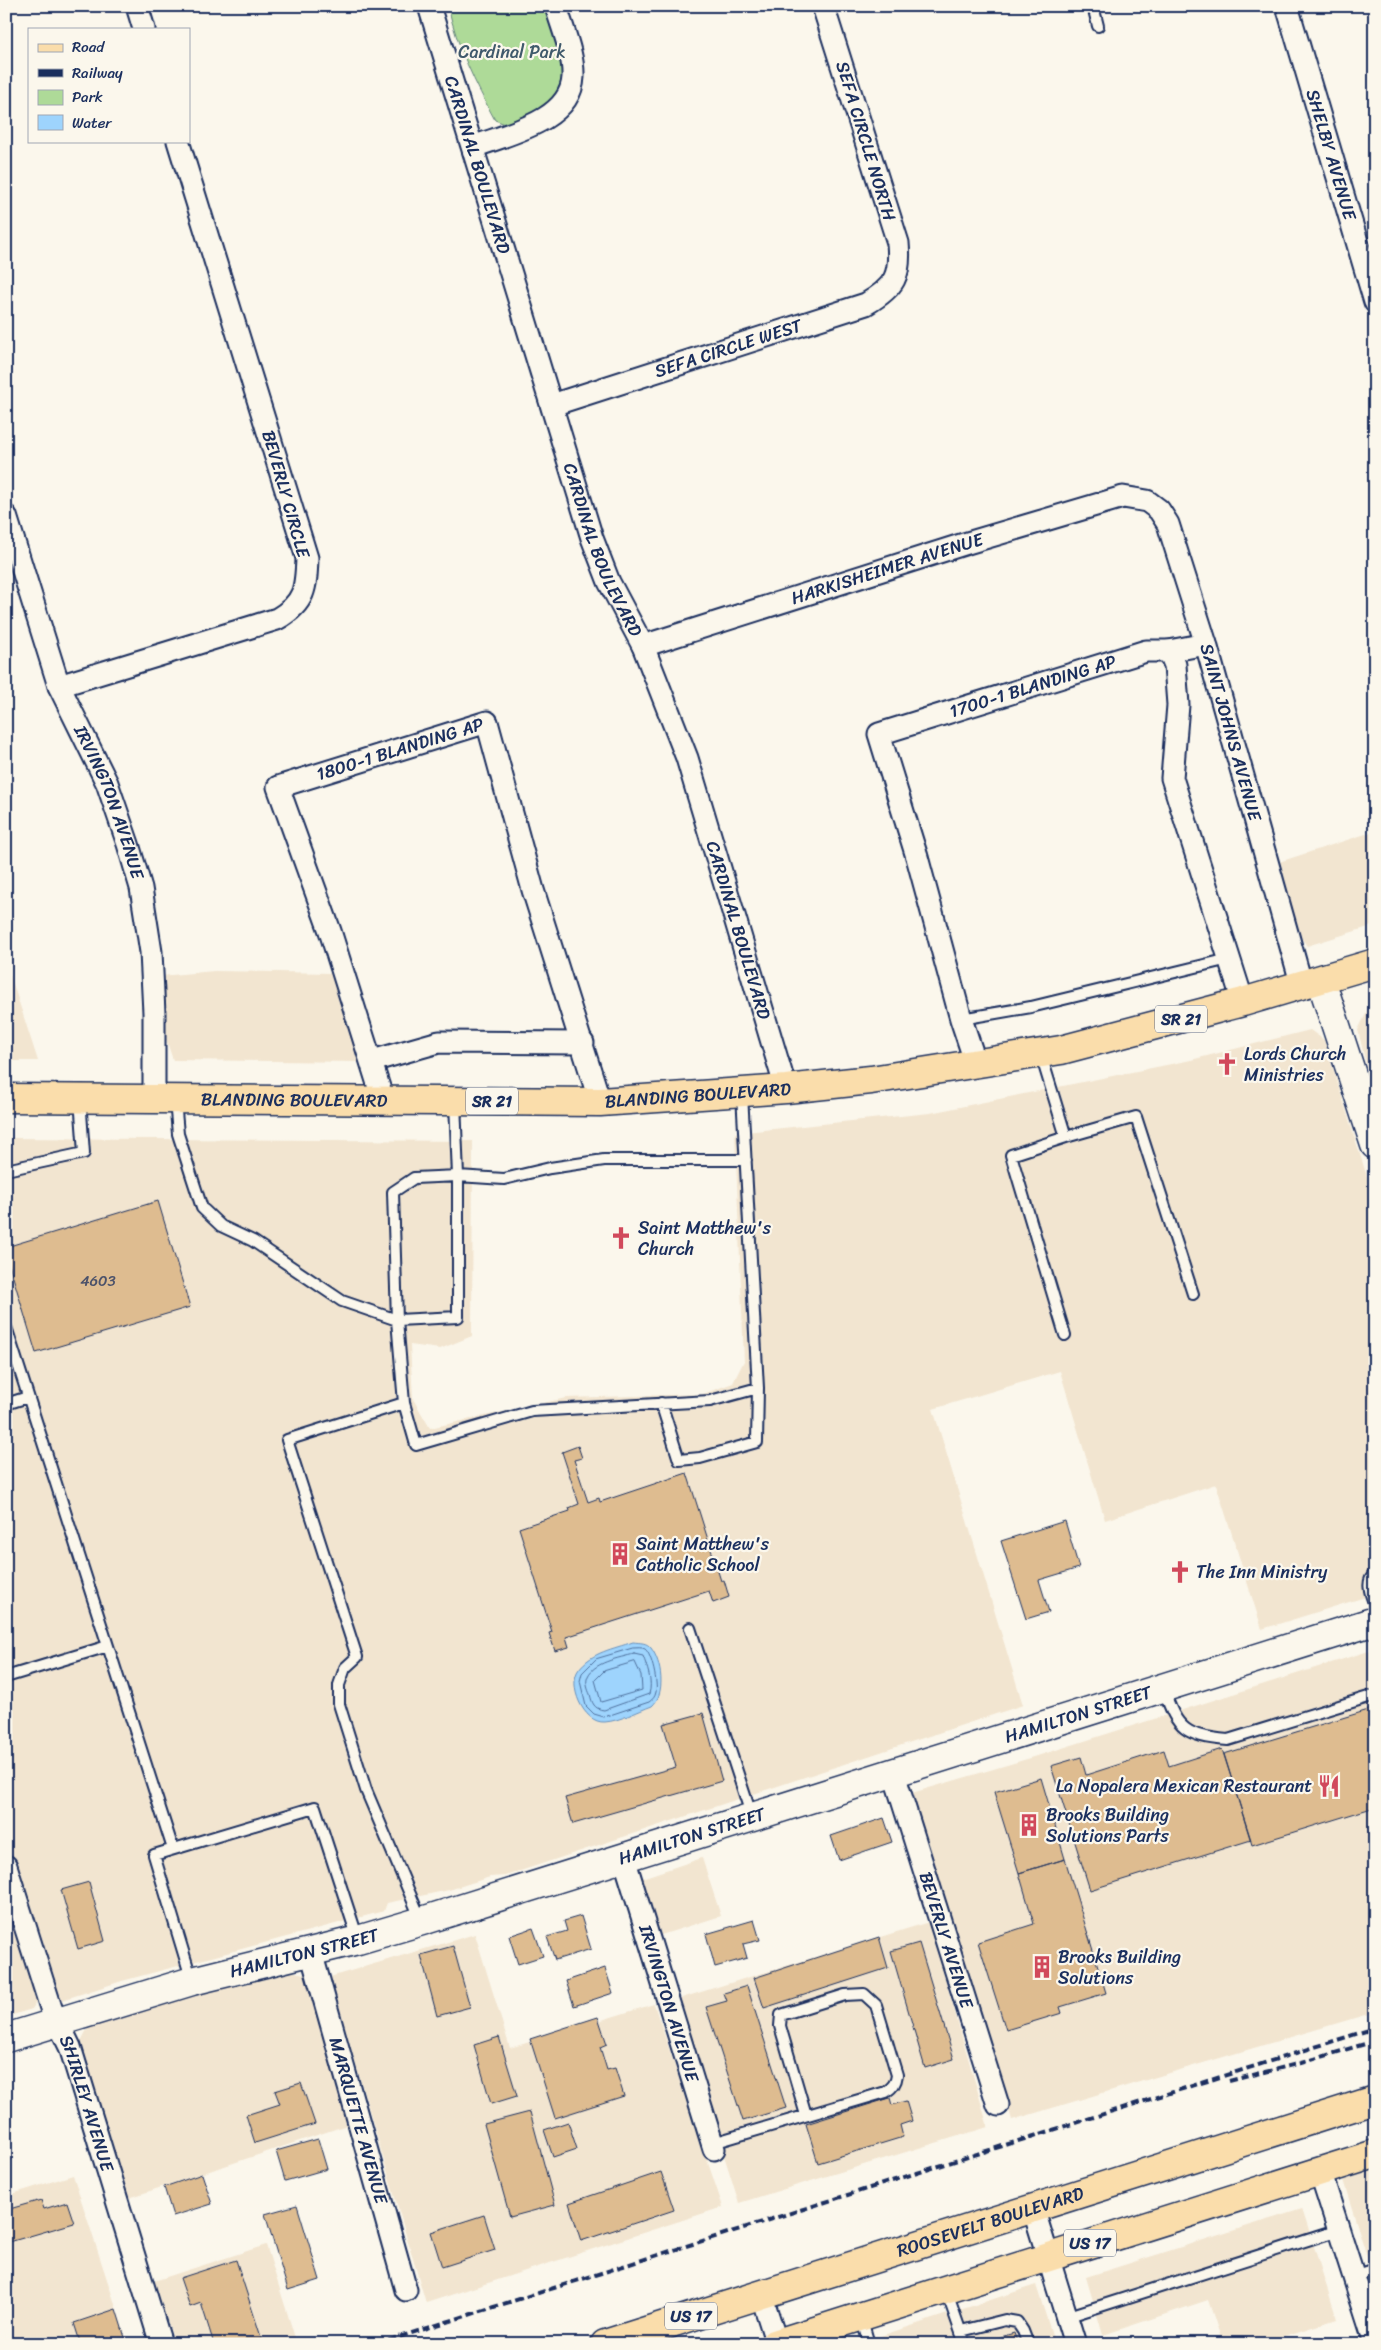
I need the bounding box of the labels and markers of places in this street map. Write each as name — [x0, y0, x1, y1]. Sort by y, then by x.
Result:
place label: Lords Church Ministries — [1244, 1038, 1347, 1091]
church icon: Lords Church Ministries — [1214, 1051, 1240, 1077]
place label: Saint Matthew's Church — [638, 1212, 772, 1265]
church icon: Saint Matthew's Church — [608, 1225, 634, 1251]
place label: Saint Matthew's Catholic School — [636, 1528, 770, 1581]
building icon: Saint Matthew's Catholic School — [607, 1541, 633, 1567]
place label: The Inn Ministry — [1196, 1556, 1328, 1588]
church icon: The Inn Ministry — [1167, 1559, 1193, 1585]
place label: La Nopalera Mexican Restaurant — [1056, 1770, 1312, 1802]
restaurant icon: La Nopalera Mexican Restaurant — [1316, 1773, 1342, 1799]
place label: Brooks Building Solutions Parts — [1046, 1799, 1170, 1852]
building icon: Brooks Building Solutions Parts — [1016, 1812, 1042, 1838]
place label: Brooks Building Solutions — [1058, 1941, 1181, 1994]
building icon: Brooks Building Solutions — [1029, 1954, 1055, 1980]

